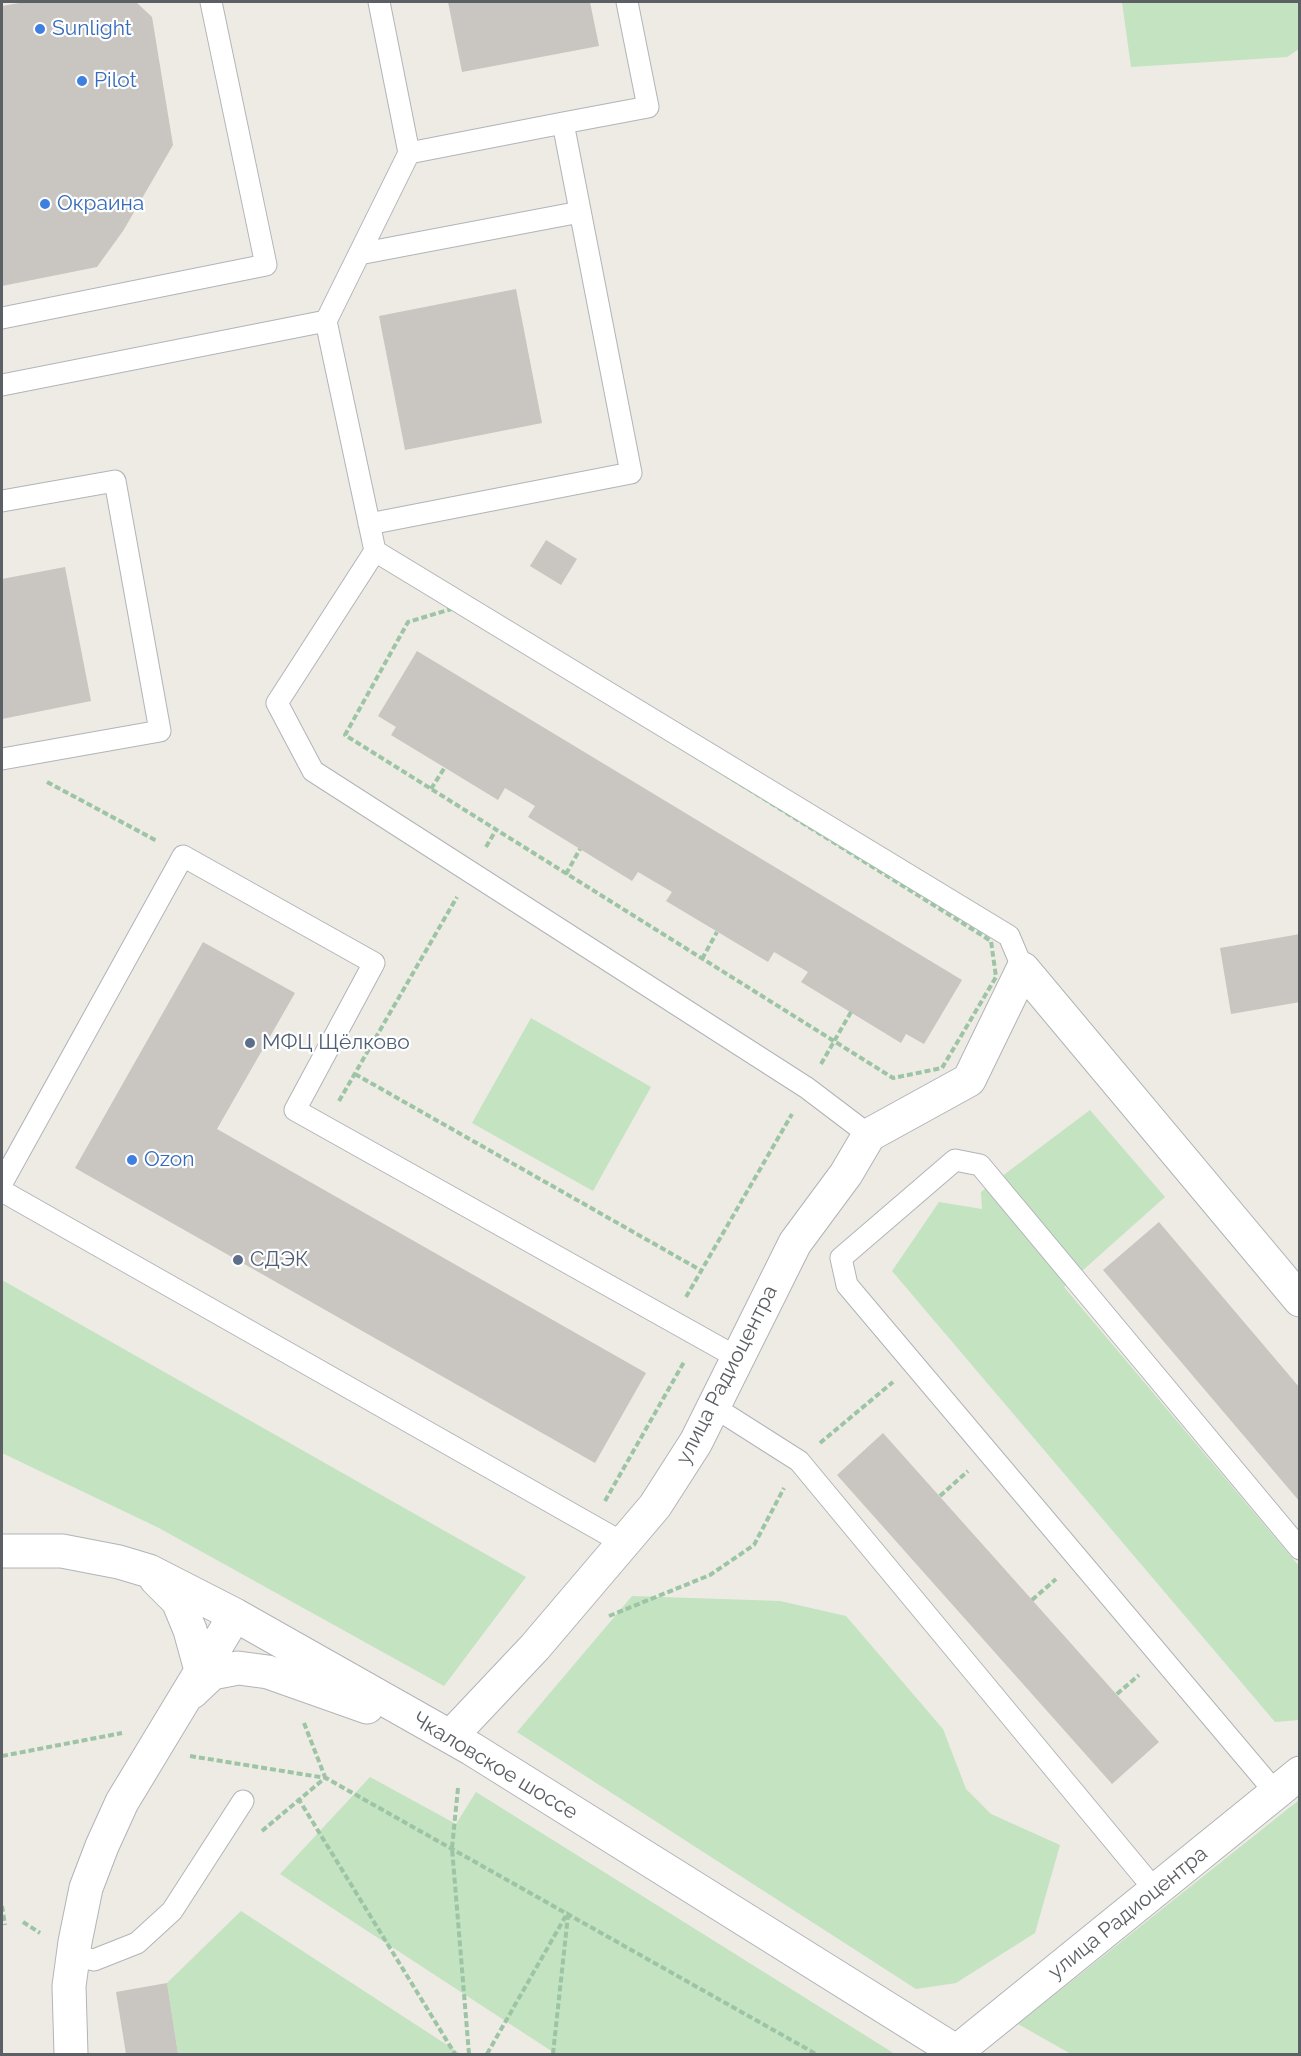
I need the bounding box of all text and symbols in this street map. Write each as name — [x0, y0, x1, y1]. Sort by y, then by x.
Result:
place label: Sunlight — [52, 16, 132, 42]
marker: Sunlight — [33, 22, 47, 36]
place label: Pilot — [94, 68, 137, 94]
marker: Pilot — [75, 74, 89, 88]
place label: Окраина — [57, 191, 144, 217]
marker: Окраина — [38, 197, 52, 211]
place label: МФЦ Щёлково — [262, 1030, 410, 1056]
marker: МФЦ Щёлково — [243, 1036, 257, 1050]
place label: Ozon — [144, 1147, 195, 1173]
marker: Ozon — [125, 1153, 139, 1167]
place label: СДЭК — [250, 1247, 308, 1273]
marker: СДЭК — [231, 1253, 245, 1267]
street label: улица Радиоцентра — [671, 1281, 783, 1469]
street label: Чкаловское шоссе — [408, 1707, 582, 1825]
street label: улица Радиоцентра — [1043, 1841, 1213, 1985]

